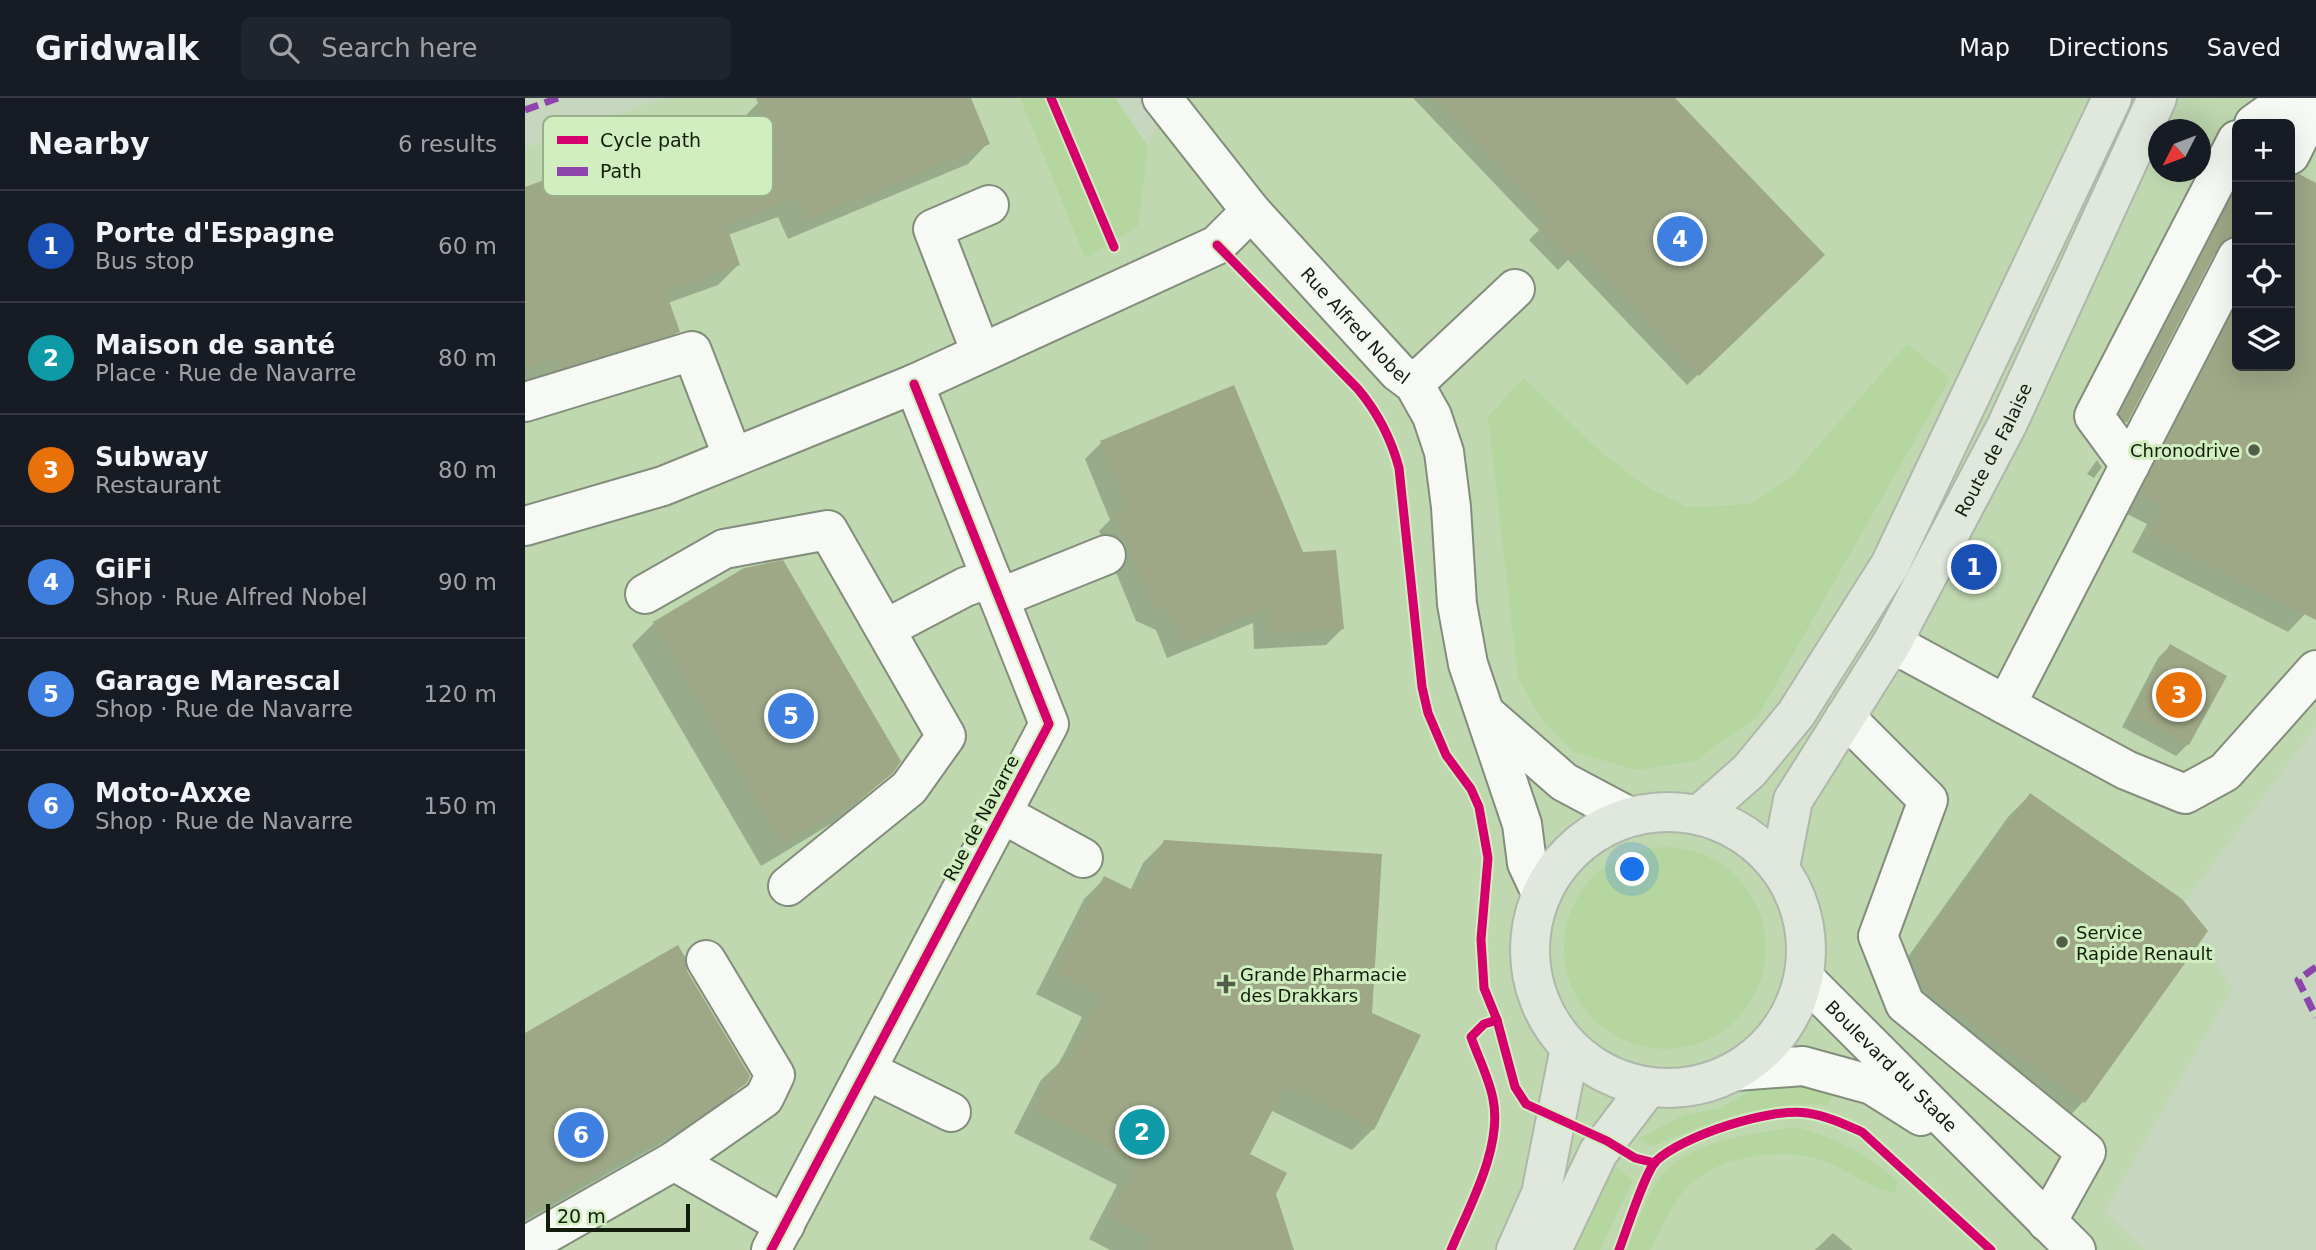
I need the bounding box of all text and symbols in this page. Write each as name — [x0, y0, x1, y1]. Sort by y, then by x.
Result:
search box — [241, 17, 731, 80]
text: Gridwalk — [35, 29, 199, 68]
icon: search — [265, 29, 303, 67]
text: Search here — [321, 33, 478, 63]
text: Map — [1959, 34, 2010, 62]
text: Directions — [2048, 34, 2169, 62]
text: Saved — [2207, 34, 2281, 62]
legend — [543, 116, 773, 196]
north arrow — [2148, 119, 2211, 182]
map controls — [2232, 119, 2295, 371]
button: + — [2232, 119, 2295, 182]
text: Nearby — [28, 126, 150, 161]
text: Cycle path — [600, 129, 701, 151]
text: 6 results — [398, 131, 497, 157]
text: Path — [600, 160, 642, 182]
button: − — [2232, 182, 2295, 245]
pin: 4 — [1657, 213, 1703, 265]
text: Porte d'Espagne — [95, 218, 335, 248]
text: 1 — [43, 233, 59, 259]
text: 60 m — [438, 233, 497, 259]
button: locate — [2232, 245, 2295, 308]
text: Bus stop — [95, 248, 194, 274]
street label: Rue Alfred Nobel — [1297, 263, 1414, 388]
button: layers — [2232, 308, 2295, 371]
text: Maison de santé — [95, 330, 335, 360]
text: 2 — [43, 345, 59, 371]
text: 80 m — [438, 345, 497, 371]
text: Place · Rue de Navarre — [95, 360, 356, 386]
street label: Route de Falaise — [1950, 379, 2035, 520]
place label: Chronodrive — [2130, 440, 2240, 461]
text: Subway — [95, 442, 209, 472]
marker: Chronodrive — [2246, 442, 2262, 458]
text: 3 — [43, 457, 59, 483]
text: 80 m — [438, 457, 497, 483]
text: Restaurant — [95, 472, 221, 498]
pin: 1 — [1951, 541, 1997, 593]
text: GiFi — [95, 554, 152, 584]
text: 4 — [43, 569, 59, 595]
text: 90 m — [438, 569, 497, 595]
text: Shop · Rue Alfred Nobel — [95, 584, 367, 610]
text: Garage Marescal — [95, 666, 341, 696]
pin: 3 — [2156, 669, 2202, 721]
text: 5 — [43, 681, 59, 707]
text: 120 m — [423, 681, 497, 707]
pin: 5 — [768, 690, 814, 742]
text: Shop · Rue de Navarre — [95, 696, 353, 722]
street label: Rue de Navarre — [939, 751, 1023, 885]
text: Moto-Axxe — [95, 778, 251, 808]
text: 6 — [43, 793, 59, 819]
text: 150 m — [423, 793, 497, 819]
text: Shop · Rue de Navarre — [95, 808, 353, 834]
your location — [1615, 852, 1649, 886]
place label: Service Rapide Renault — [2076, 922, 2212, 964]
marker: Service Rapide Renault — [2054, 934, 2070, 950]
place label: Grande Pharmacie des Drakkars — [1240, 964, 1407, 1006]
marker: Grande Pharmacie des Drakkars — [1218, 976, 1234, 992]
street label: Boulevard du Stade — [1822, 996, 1962, 1136]
pin: 2 — [1119, 1106, 1165, 1158]
pin: 6 — [558, 1109, 604, 1161]
scale bar — [546, 1201, 689, 1233]
text: 20 m — [557, 1205, 606, 1227]

